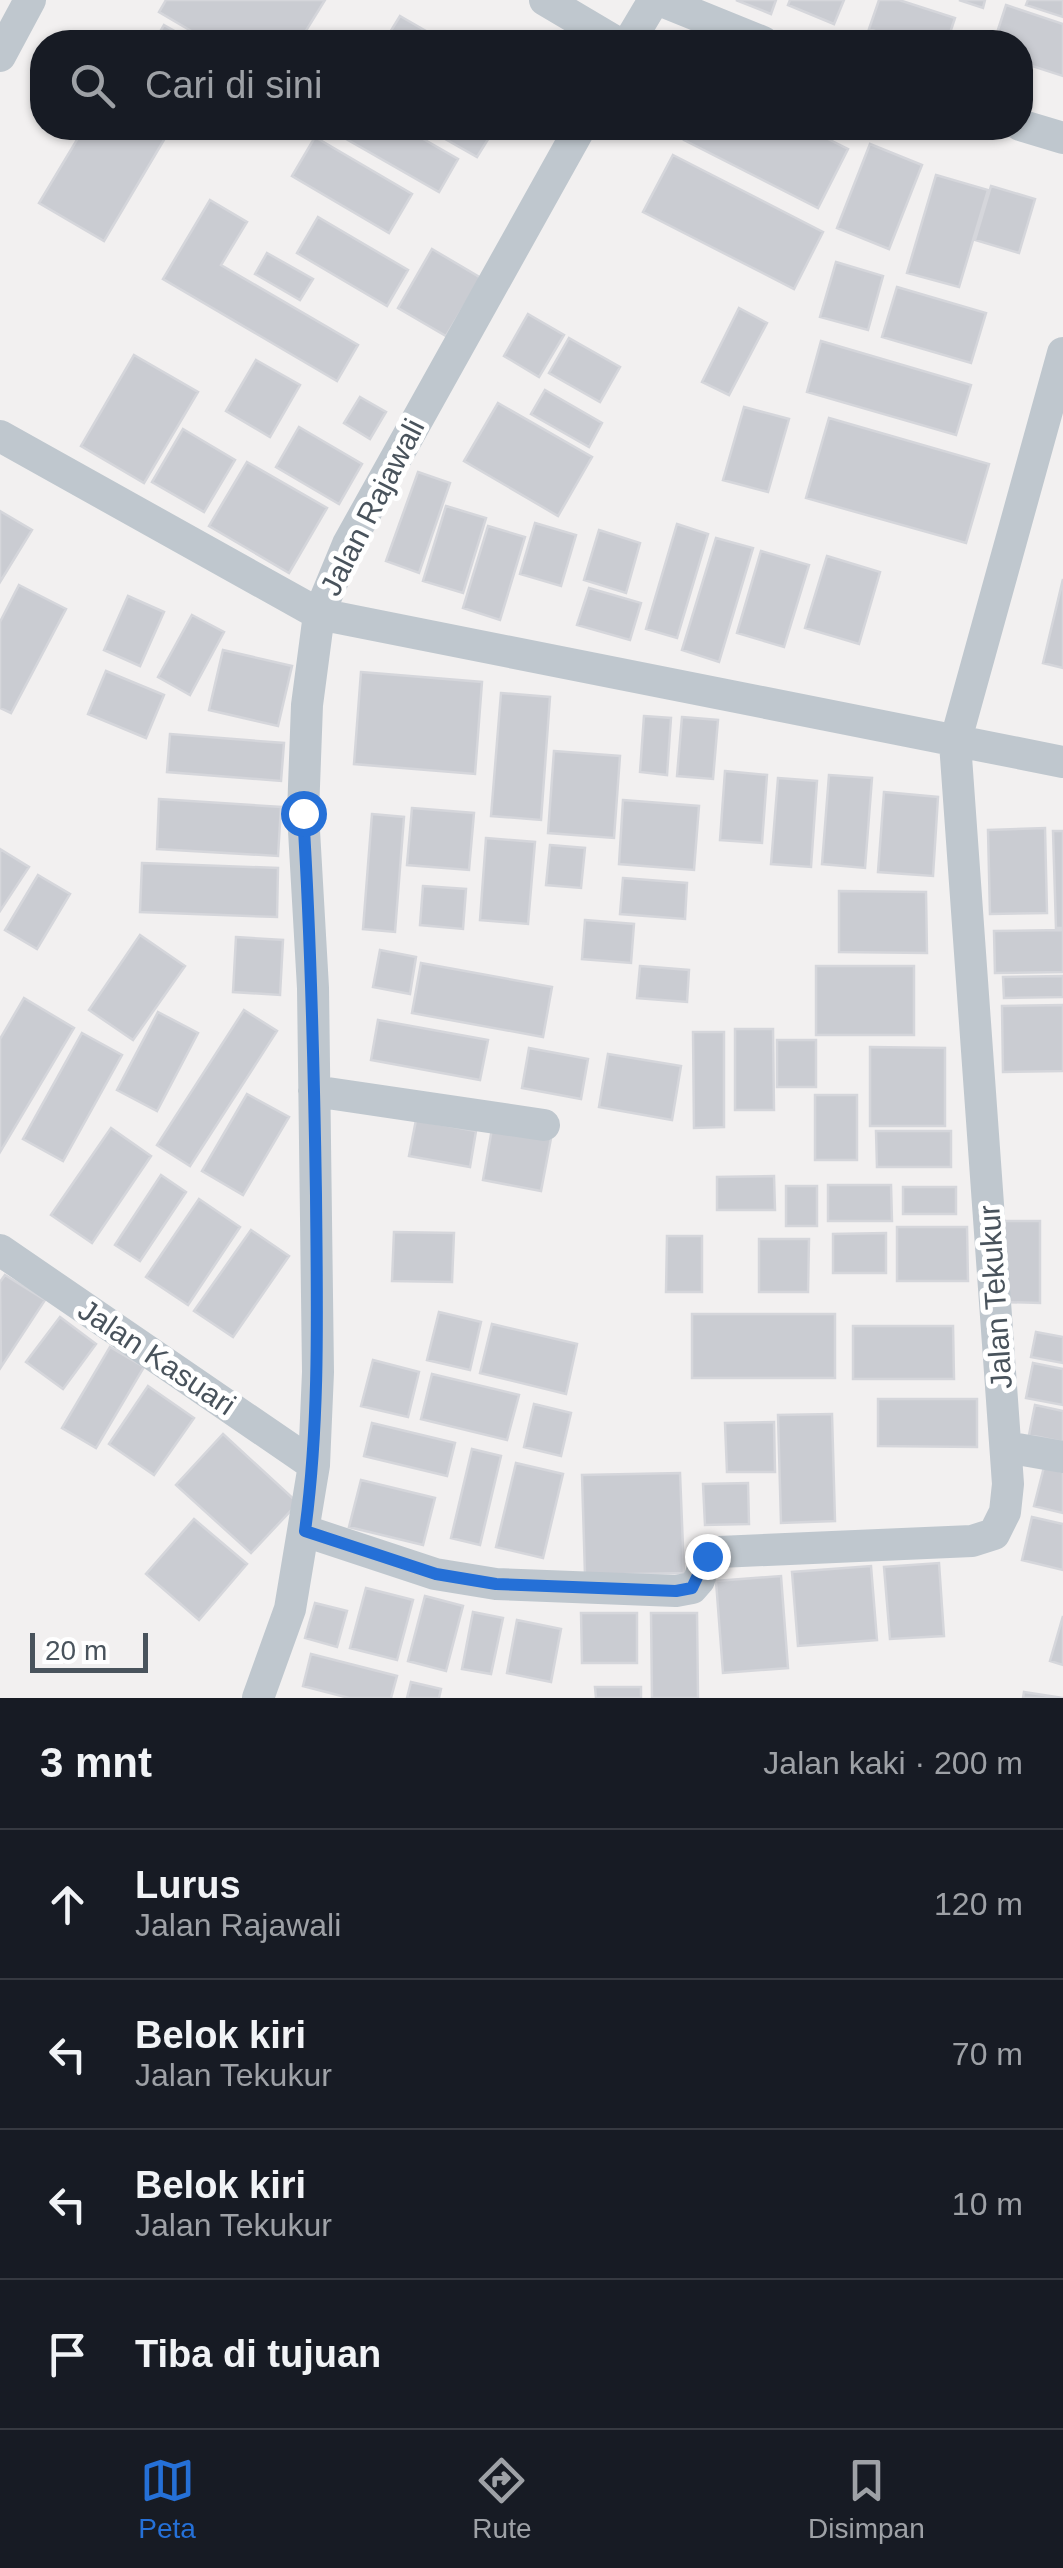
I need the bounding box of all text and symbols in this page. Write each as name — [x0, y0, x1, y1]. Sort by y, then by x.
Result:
search box — [30, 30, 1033, 140]
icon: search — [65, 58, 120, 113]
text: Cari di sini — [145, 64, 322, 106]
street label: Jalan Rajawali — [313, 413, 431, 601]
route start — [281, 791, 327, 837]
street label: Jalan Tekukur — [972, 1204, 1018, 1390]
street label: Jalan Kasuari — [72, 1292, 242, 1422]
route end — [685, 1534, 731, 1580]
scale bar — [30, 1628, 148, 1672]
text: 20 m — [45, 1635, 107, 1666]
text: 3 mnt — [40, 1739, 152, 1786]
text: Jalan kaki · 200 m — [763, 1745, 1023, 1781]
text: Lurus — [135, 1864, 241, 1906]
icon: ahead — [40, 1877, 95, 1932]
text: 120 m — [934, 1886, 1023, 1922]
text: Jalan Rajawali — [135, 1907, 341, 1943]
text: Belok kiri — [135, 2014, 306, 2056]
icon: left — [40, 2027, 95, 2082]
text: 70 m — [952, 2036, 1023, 2072]
text: Jalan Tekukur — [135, 2057, 332, 2093]
text: Belok kiri — [135, 2164, 306, 2206]
icon: left — [40, 2177, 95, 2232]
text: 10 m — [952, 2186, 1023, 2222]
text: Jalan Tekukur — [135, 2207, 332, 2243]
icon: arrive — [40, 2327, 95, 2382]
text: Tiba di tujuan — [135, 2333, 381, 2375]
tab: Peta — [138, 2453, 196, 2545]
tab: Rute — [472, 2453, 532, 2545]
tab: Disimpan — [808, 2453, 925, 2545]

